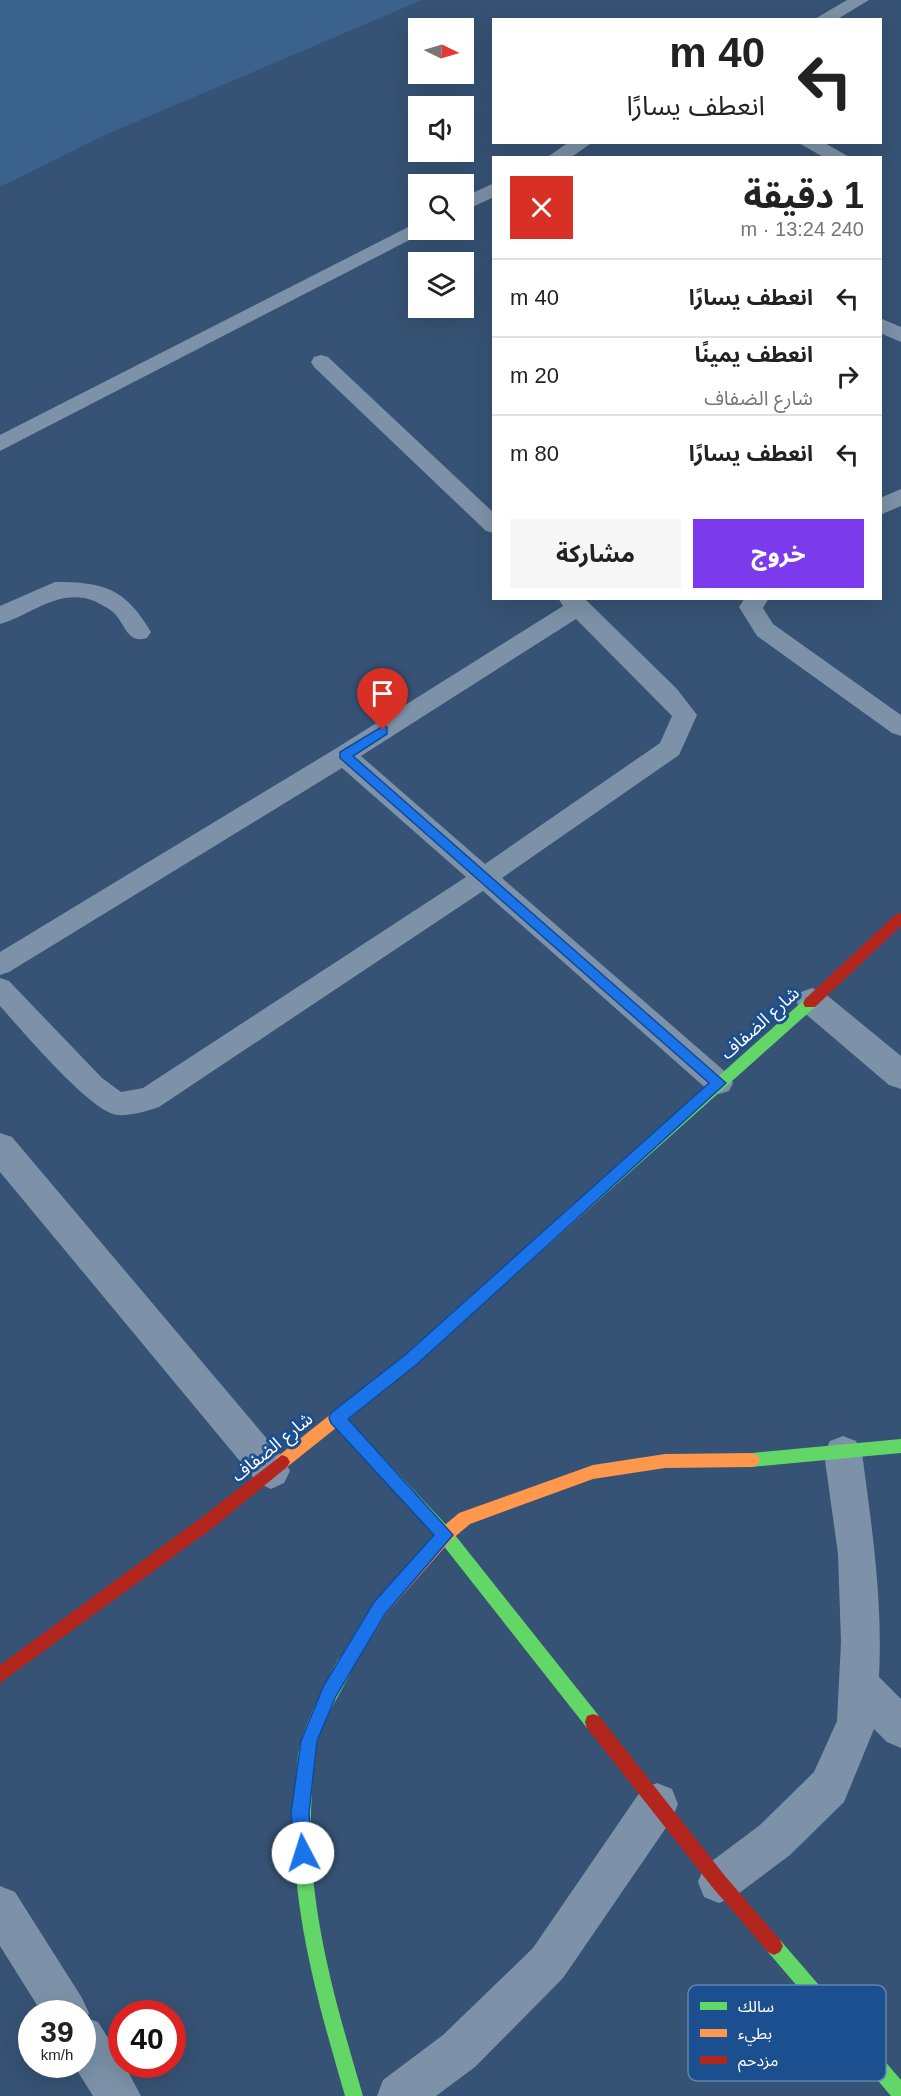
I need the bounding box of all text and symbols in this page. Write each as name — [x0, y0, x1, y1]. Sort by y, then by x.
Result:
north arrow — [408, 18, 474, 84]
map controls — [408, 18, 474, 318]
text: 40 m — [669, 29, 765, 76]
icon: left — [786, 42, 864, 120]
text: انعطف يسارًا — [626, 91, 765, 121]
button: sound — [408, 96, 474, 162]
button: search — [408, 174, 474, 240]
text: 1 دقيقة — [743, 175, 864, 216]
button: close — [510, 176, 573, 239]
text: 240 m · 13:24 — [741, 218, 864, 240]
button: layers — [408, 252, 474, 318]
icon: left — [831, 282, 864, 315]
text: 40 m — [510, 285, 559, 310]
text: انعطف يسارًا — [689, 285, 813, 310]
text: انعطف يمينًا — [694, 342, 813, 367]
icon: right — [831, 360, 864, 393]
text: 20 m — [510, 363, 559, 388]
text: شارع الضفاف — [704, 387, 813, 409]
icon: left — [831, 438, 864, 471]
text: 80 m — [510, 441, 559, 466]
text: انعطف يسارًا — [689, 441, 813, 466]
button: مشاركة — [510, 519, 681, 588]
button: خروج — [693, 519, 864, 588]
pin — [357, 668, 408, 730]
icon: arrive — [366, 677, 399, 710]
street label: شارع الضفاف — [717, 983, 806, 1066]
street label: شارع الضفاف — [228, 1408, 319, 1489]
position arrow — [271, 1821, 335, 1885]
legend — [688, 1985, 886, 2081]
text: سالك — [738, 1998, 774, 2015]
speed limit sign: 40 — [108, 2000, 186, 2078]
text: 39 — [40, 2015, 74, 2048]
text: بطيء — [738, 2025, 772, 2046]
text: km/h — [41, 2046, 73, 2063]
text: مزدحم — [738, 2052, 778, 2073]

